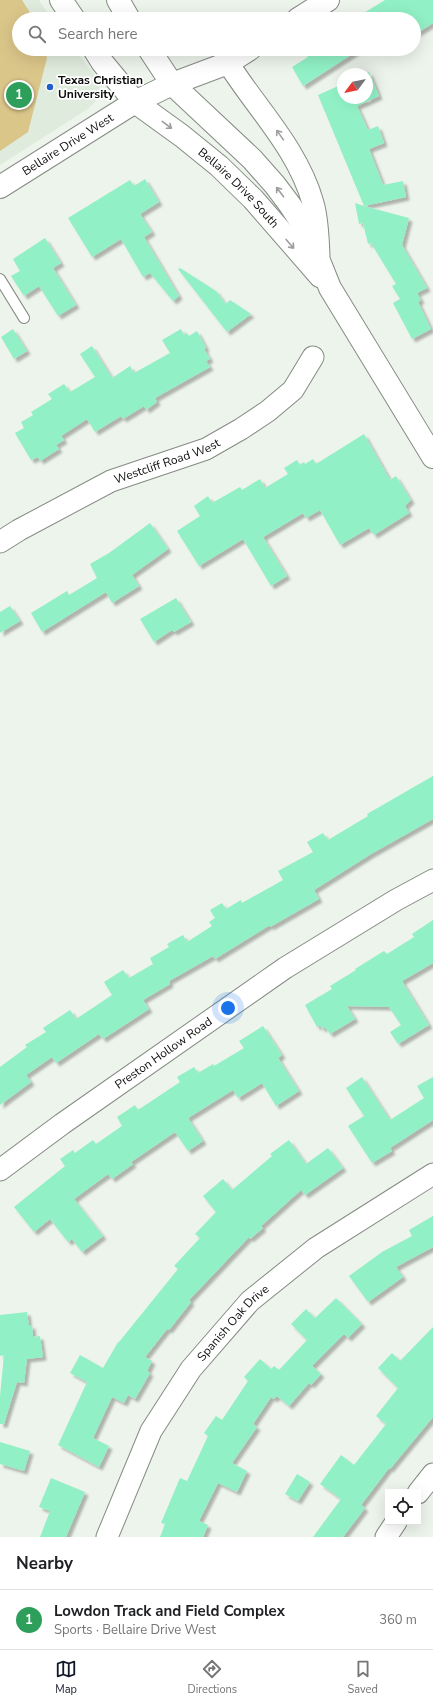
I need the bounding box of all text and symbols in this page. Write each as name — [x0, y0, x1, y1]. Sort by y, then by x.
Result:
search box — [12, 12, 421, 56]
icon: search — [26, 23, 48, 45]
text: Search here — [58, 24, 138, 44]
north arrow — [337, 68, 373, 104]
place label: Texas Christian University — [58, 72, 143, 102]
pin: 1 — [6, 80, 32, 110]
marker: Texas Christian University — [45, 82, 55, 92]
street label: Bellaire Drive West — [19, 109, 117, 179]
one-way arrow — [161, 120, 172, 129]
one-way arrow — [276, 130, 284, 141]
street label: Bellaire Drive South — [195, 144, 283, 231]
one-way arrow — [276, 186, 284, 197]
one-way arrow — [286, 238, 295, 249]
street label: Westcliff Road West — [112, 434, 224, 487]
your location — [218, 998, 238, 1018]
street label: Preston Hollow Road — [112, 1013, 215, 1093]
street label: Spanish Oak Drive — [193, 1281, 272, 1365]
map controls — [385, 1489, 421, 1525]
button: locate — [385, 1489, 421, 1525]
text: Nearby — [16, 1552, 73, 1575]
text: Lowdon Track and Field Complex — [54, 1601, 285, 1621]
text: 1 — [25, 1611, 33, 1629]
text: 360 m — [379, 1611, 417, 1629]
text: Sports · Bellaire Drive West — [54, 1621, 216, 1639]
tab: Map — [55, 1658, 77, 1697]
tab: Directions — [187, 1658, 237, 1697]
tab: Saved — [347, 1658, 378, 1697]

